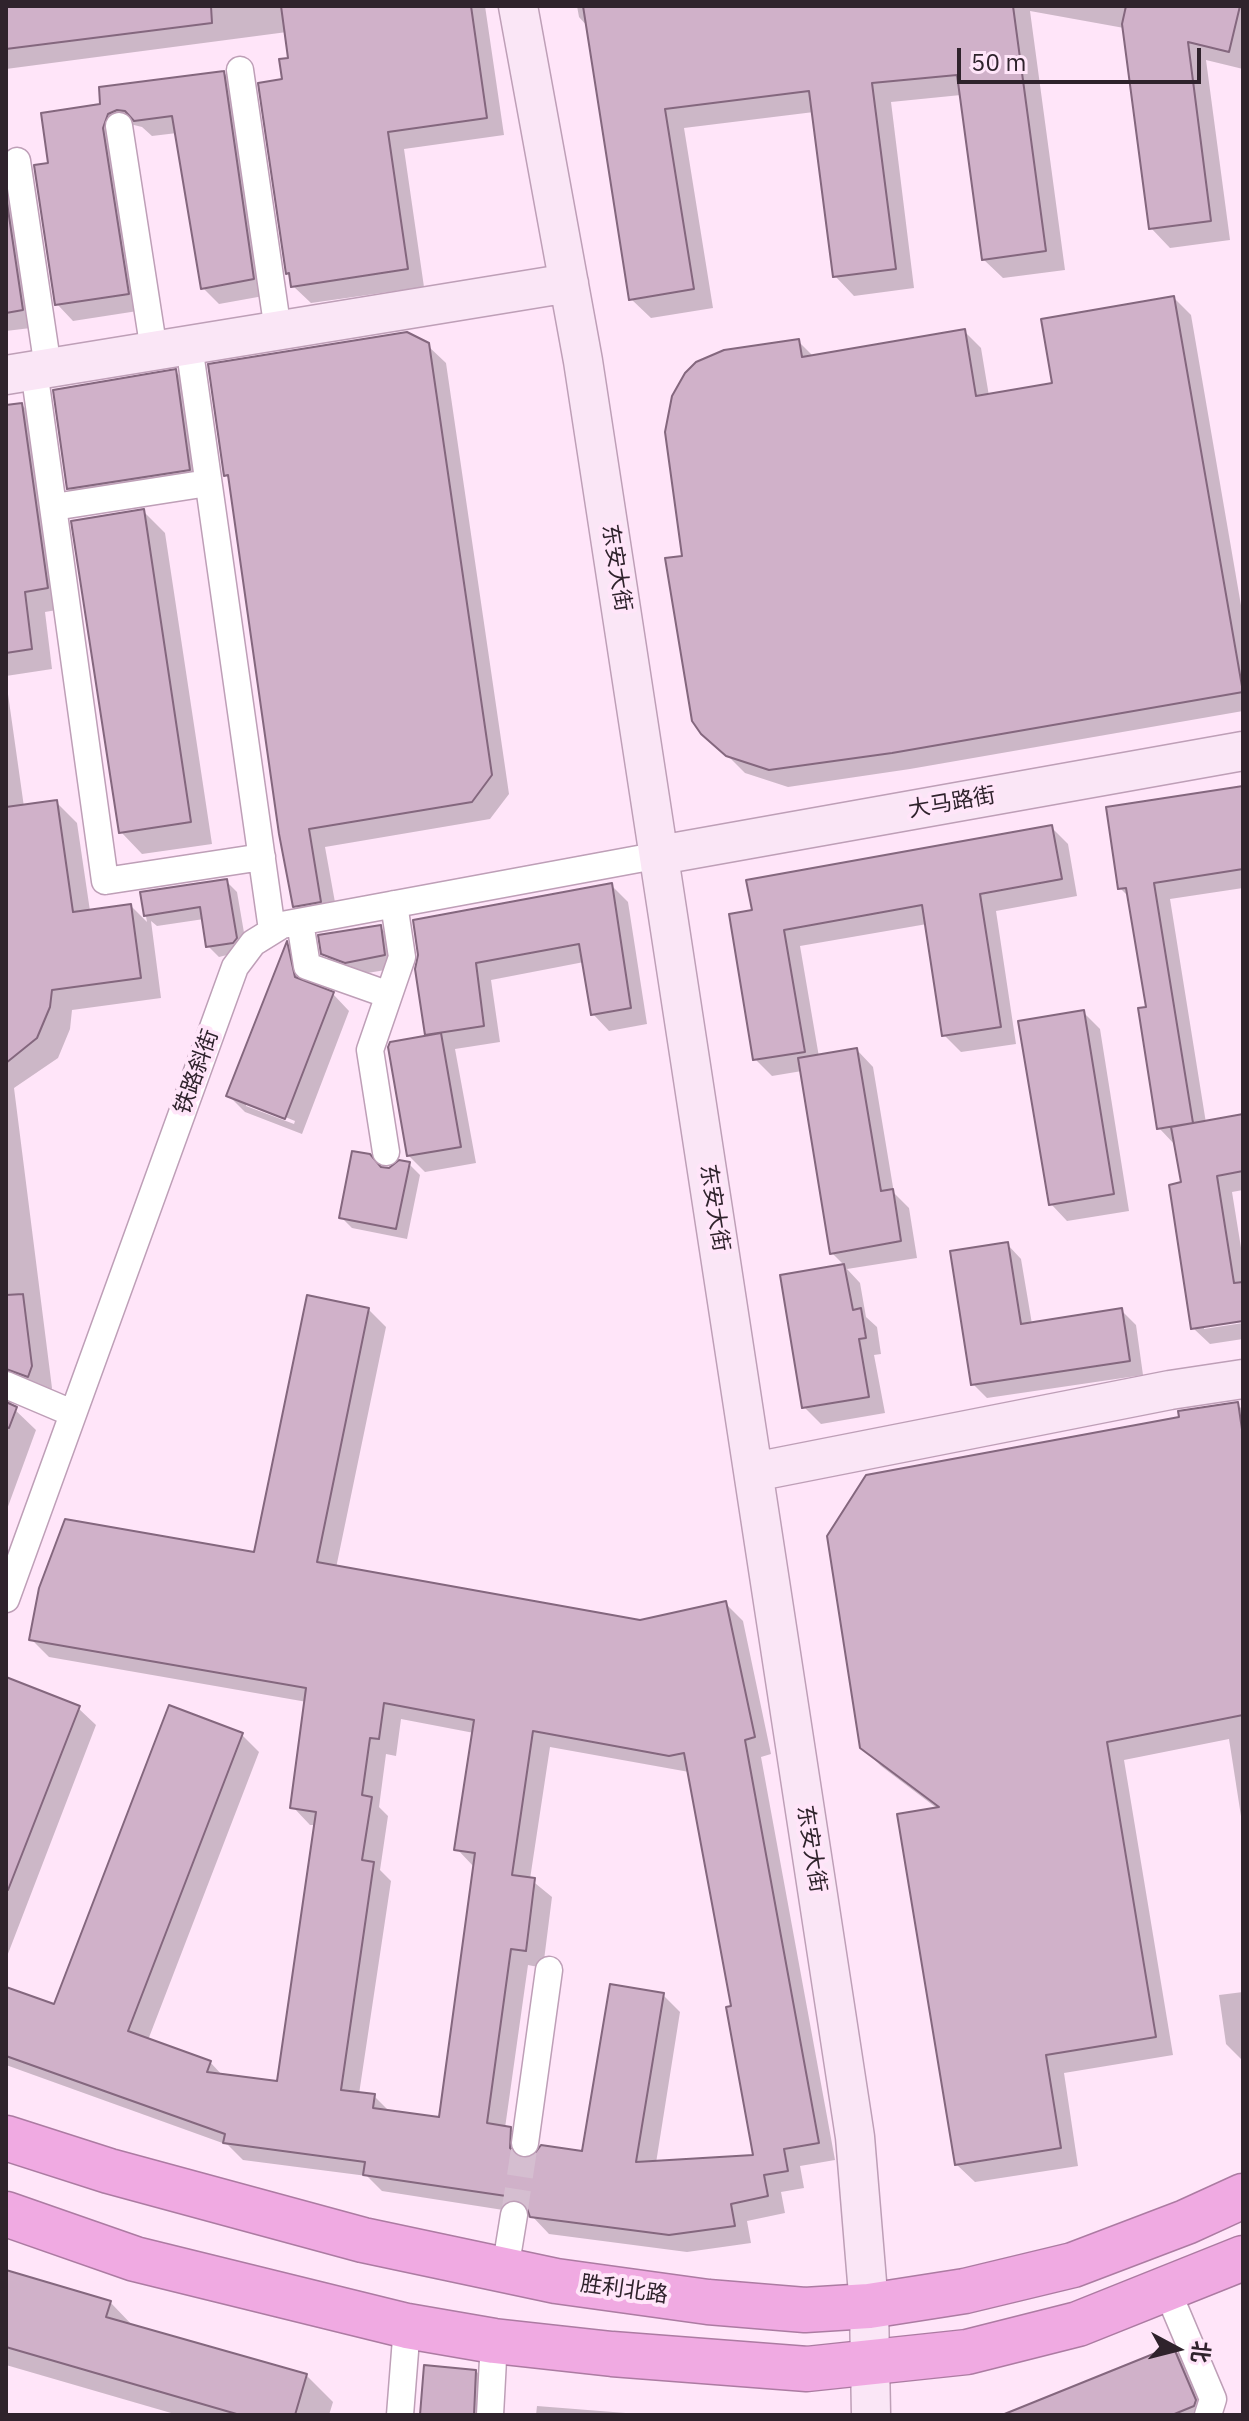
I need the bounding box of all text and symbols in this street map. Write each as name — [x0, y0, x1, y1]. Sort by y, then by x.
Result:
scale bar — [961, 32, 1205, 82]
text: 50 m — [971, 46, 1026, 78]
street label: 东安大街 — [596, 522, 636, 614]
street label: 大马路街 — [906, 782, 998, 824]
street label: 铁路斜街 — [170, 1026, 224, 1118]
street label: 东安大街 — [694, 1162, 734, 1254]
street label: 东安大街 — [791, 1803, 831, 1895]
street label: 胜利北路 — [579, 2271, 669, 2309]
north arrow — [1137, 2309, 1217, 2389]
text: 北 — [1186, 2339, 1217, 2365]

